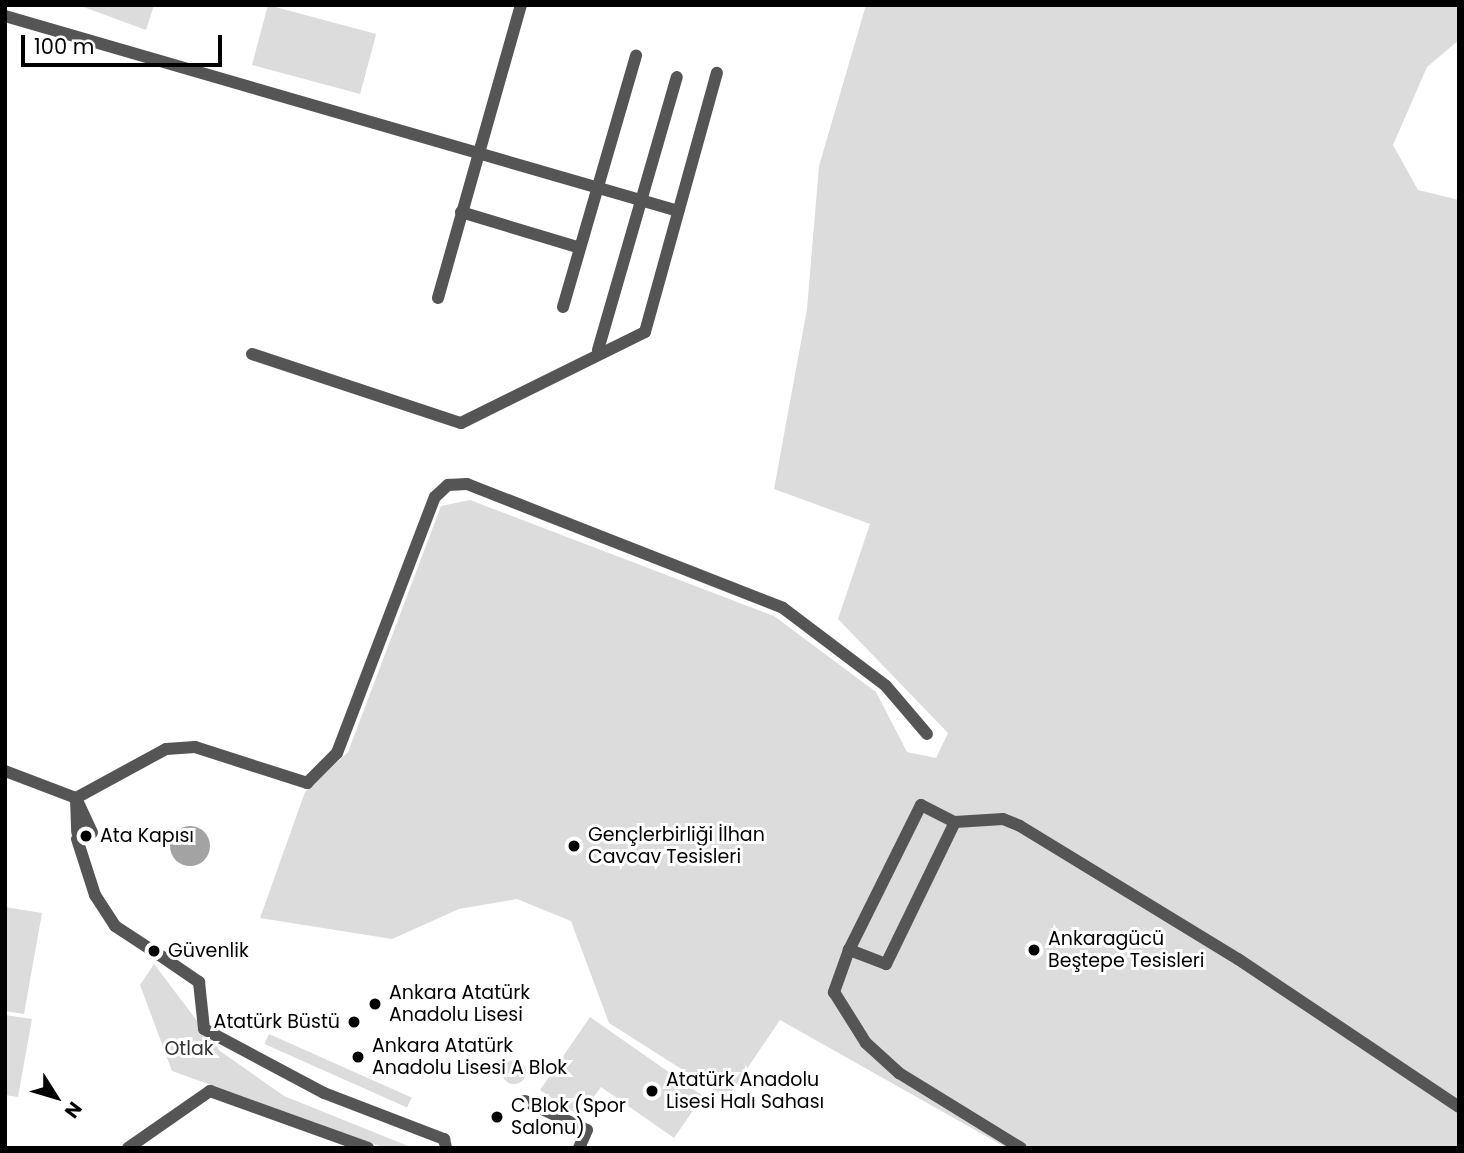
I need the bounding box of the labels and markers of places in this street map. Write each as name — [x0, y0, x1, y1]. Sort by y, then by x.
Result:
place label: Gençlerbirliği İlhan Cavcav Tesisleri — [588, 824, 765, 868]
place label: Ata Kapısı — [100, 825, 194, 847]
marker: Ata Kapısı — [78, 828, 94, 844]
marker: Gençlerbirliği İlhan Cavcav Tesisleri — [566, 838, 582, 854]
place label: Ankaragücü Beştepe Tesisleri — [1048, 928, 1205, 972]
place label: Güvenlik — [168, 940, 249, 962]
marker: Ankaragücü Beştepe Tesisleri — [1026, 942, 1042, 958]
marker: Güvenlik — [146, 943, 162, 959]
place label: Ankara Atatürk Anadolu Lisesi — [389, 982, 530, 1026]
marker: Ankara Atatürk Anadolu Lisesi — [367, 996, 383, 1012]
place label: Atatürk Büstü — [214, 1011, 340, 1033]
marker: Atatürk Büstü — [346, 1014, 362, 1030]
place label: Ankara Atatürk Anadolu Lisesi A Blok — [372, 1035, 567, 1079]
marker: Ankara Atatürk Anadolu Lisesi A Blok — [350, 1049, 366, 1065]
place label: Atatürk Anadolu Lisesi Halı Sahası — [666, 1069, 824, 1113]
marker: Atatürk Anadolu Lisesi Halı Sahası — [644, 1083, 660, 1099]
place label: C Blok (Spor Salonu) — [511, 1095, 626, 1139]
marker: C Blok (Spor Salonu) — [489, 1109, 505, 1125]

